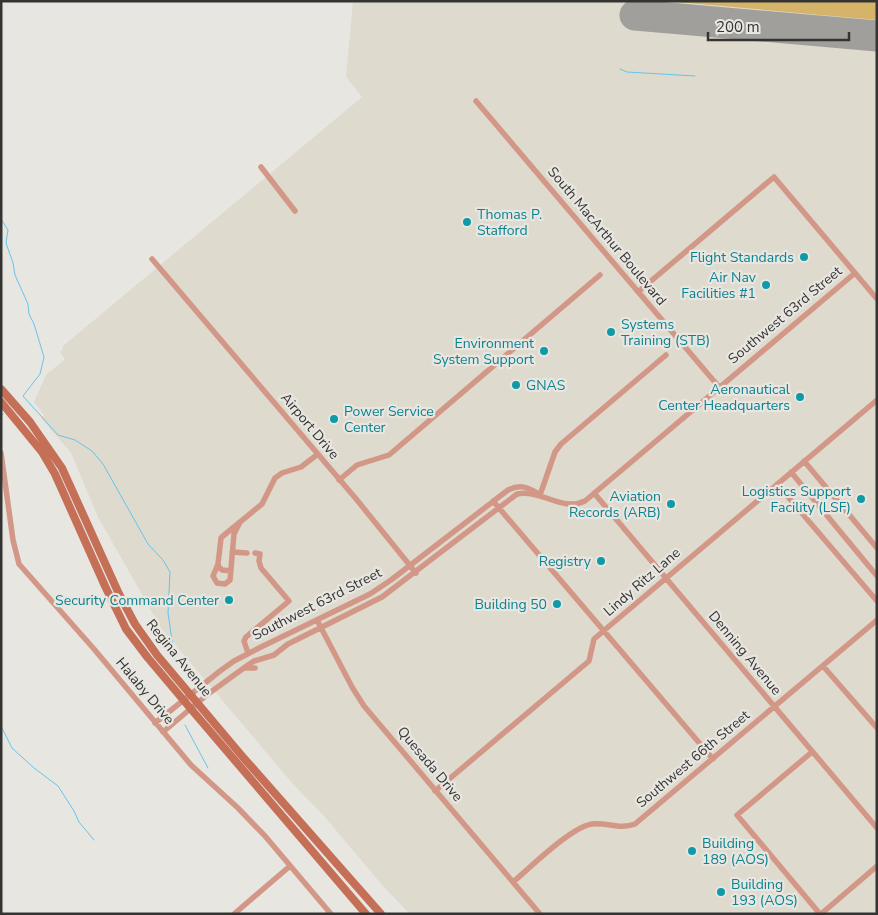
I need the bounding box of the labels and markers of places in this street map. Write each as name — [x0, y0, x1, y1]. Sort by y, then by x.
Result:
place label: Thomas P. Stafford — [477, 205, 542, 240]
marker: Thomas P. Stafford — [461, 216, 473, 228]
place label: Flight Standards — [690, 248, 794, 267]
marker: Flight Standards — [798, 251, 810, 263]
place label: Air Nav Facilities #1 — [681, 268, 757, 303]
marker: Air Nav Facilities #1 — [760, 279, 772, 291]
place label: Systems Training (STB) — [621, 315, 710, 350]
marker: Systems Training (STB) — [605, 326, 617, 338]
place label: Environment System Support — [433, 334, 534, 369]
marker: Environment System Support — [538, 345, 550, 357]
place label: GNAS — [526, 376, 566, 395]
marker: GNAS — [510, 379, 522, 391]
place label: Aeronautical Center Headquarters — [658, 380, 791, 415]
marker: Aeronautical Center Headquarters — [794, 391, 806, 403]
place label: Power Service Center — [344, 402, 434, 437]
marker: Power Service Center — [328, 413, 340, 425]
place label: Logistics Support Facility (LSF) — [742, 482, 851, 517]
place label: Aviation Records (ARB) — [569, 487, 661, 522]
marker: Logistics Support Facility (LSF) — [855, 493, 867, 505]
marker: Aviation Records (ARB) — [665, 498, 677, 510]
place label: Registry — [539, 552, 592, 571]
marker: Registry — [595, 555, 607, 567]
place label: Security Command Center — [55, 591, 219, 610]
marker: Security Command Center — [223, 594, 235, 606]
place label: Building 50 — [474, 595, 547, 614]
marker: Building 50 — [551, 598, 563, 610]
place label: Building 189 (AOS) — [702, 834, 769, 869]
marker: Building 189 (AOS) — [686, 845, 698, 857]
place label: Building 193 (AOS) — [731, 875, 798, 910]
marker: Building 193 (AOS) — [715, 886, 727, 898]

